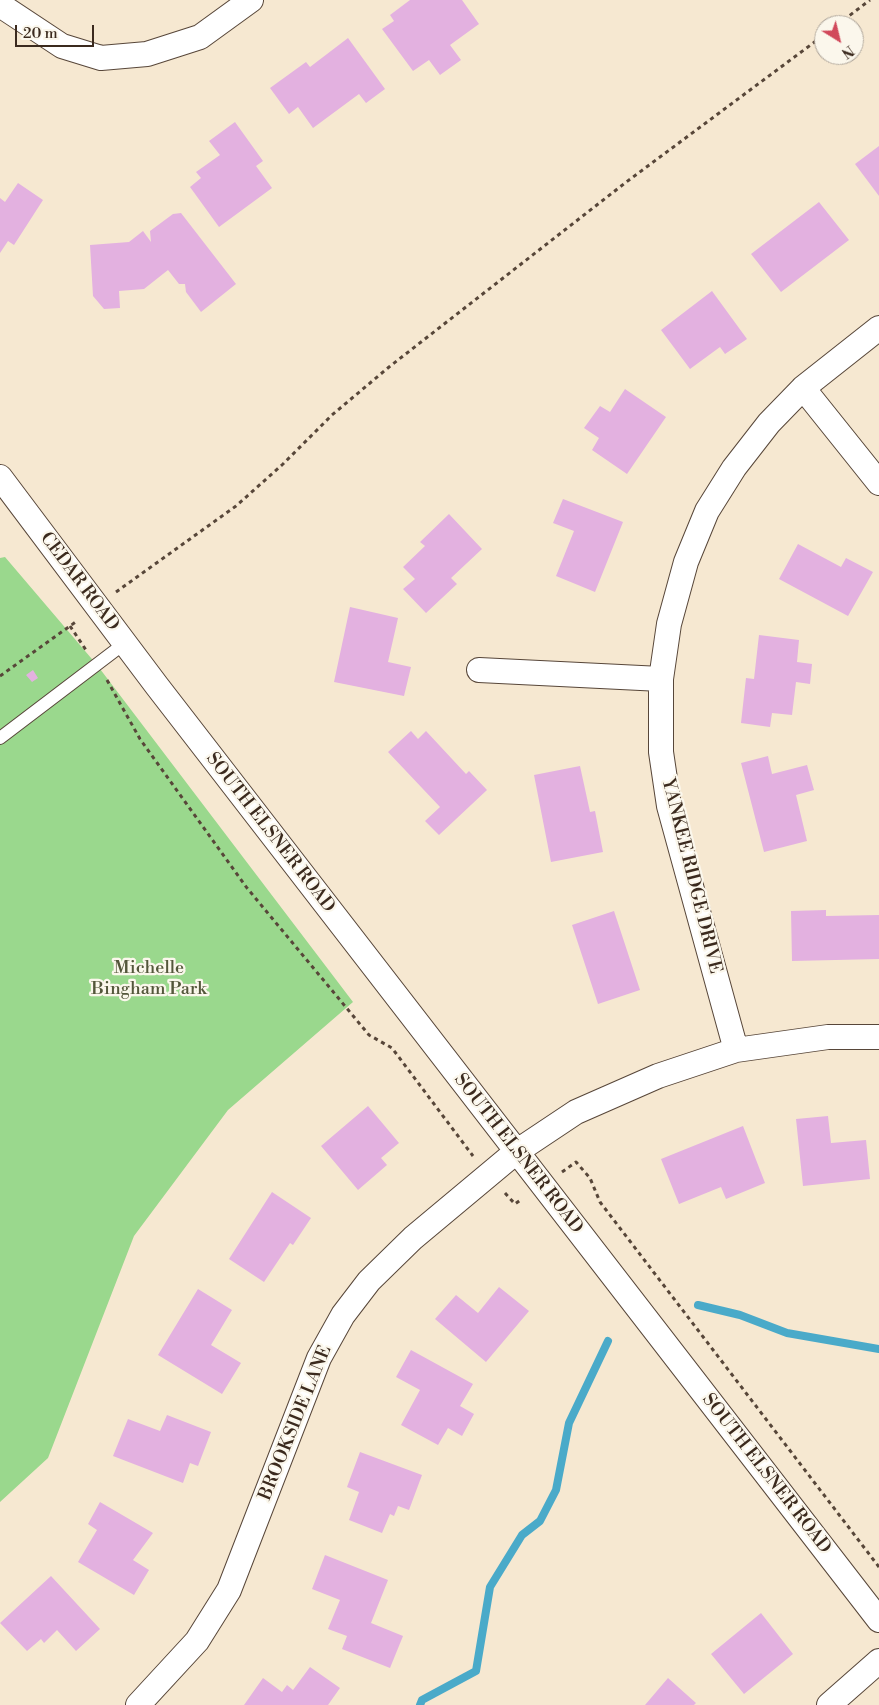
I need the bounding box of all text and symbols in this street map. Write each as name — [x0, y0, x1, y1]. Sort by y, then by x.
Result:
scale bar — [18, 15, 96, 47]
north arrow — [814, 15, 864, 65]
text: 20 m — [23, 24, 58, 43]
text: N — [837, 41, 857, 62]
street label: CEDAR ROAD — [35, 528, 123, 636]
street label: SOUTH ELSNER ROAD — [201, 749, 339, 917]
street label: YANKEE RIDGE DRIVE — [656, 776, 726, 976]
park label: Michelle Bingham Park — [91, 958, 207, 1001]
street label: SOUTH ELSNER ROAD — [449, 1070, 587, 1238]
street label: BROOKSIDE LANE — [255, 1342, 337, 1504]
street label: SOUTH ELSNER ROAD — [697, 1390, 835, 1558]

